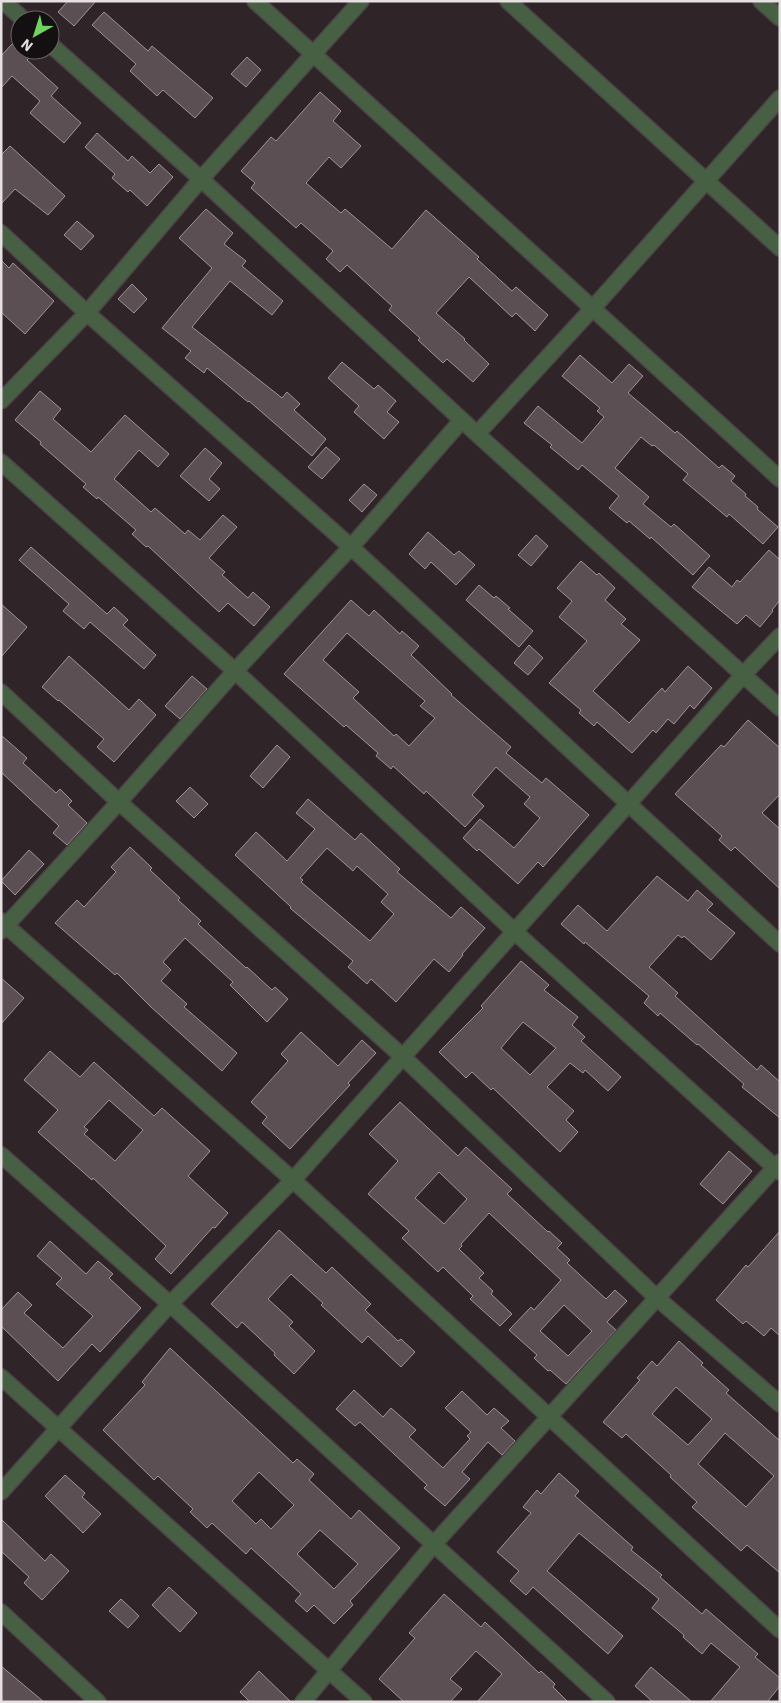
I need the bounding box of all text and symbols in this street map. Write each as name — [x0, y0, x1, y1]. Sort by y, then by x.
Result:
north arrow — [10, 10, 60, 60]
text: N — [17, 35, 36, 55]

